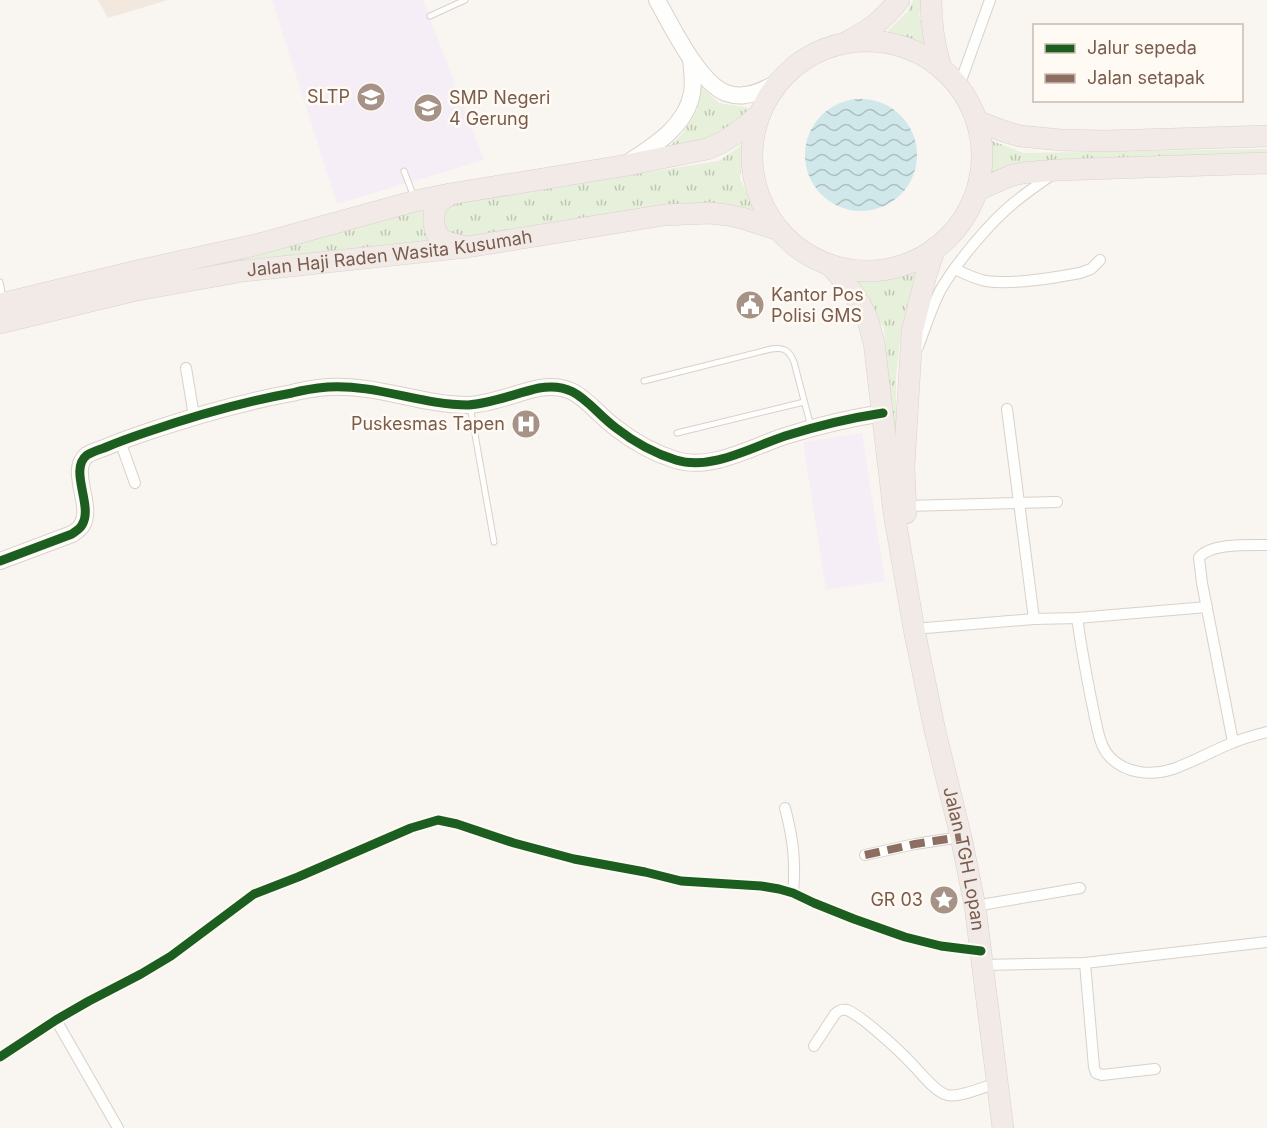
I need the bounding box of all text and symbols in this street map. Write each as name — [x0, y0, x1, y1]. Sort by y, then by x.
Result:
legend — [1033, 24, 1243, 102]
text: Jalur sepeda — [1087, 37, 1197, 58]
text: Jalan setapak — [1087, 67, 1205, 88]
school or university icon: SLTP — [355, 81, 387, 113]
place label: SLTP — [307, 86, 350, 107]
place label: SMP Negeri 4 Gerung — [449, 87, 550, 129]
school or university icon: SMP Negeri 4 Gerung — [412, 92, 444, 124]
street label: Jalan Haji Raden Wasita Kusumah — [245, 226, 534, 281]
place label: Kantor Pos Polisi GMS — [771, 284, 864, 326]
public building icon: Kantor Pos Polisi GMS — [734, 289, 766, 321]
hospital icon: Puskesmas Tapen — [510, 408, 542, 440]
place label: Puskesmas Tapen — [351, 413, 505, 434]
street label: Jalan TGH Lopan — [939, 785, 989, 932]
place icon: GR 03 — [928, 884, 960, 916]
place label: GR 03 — [870, 889, 923, 910]

